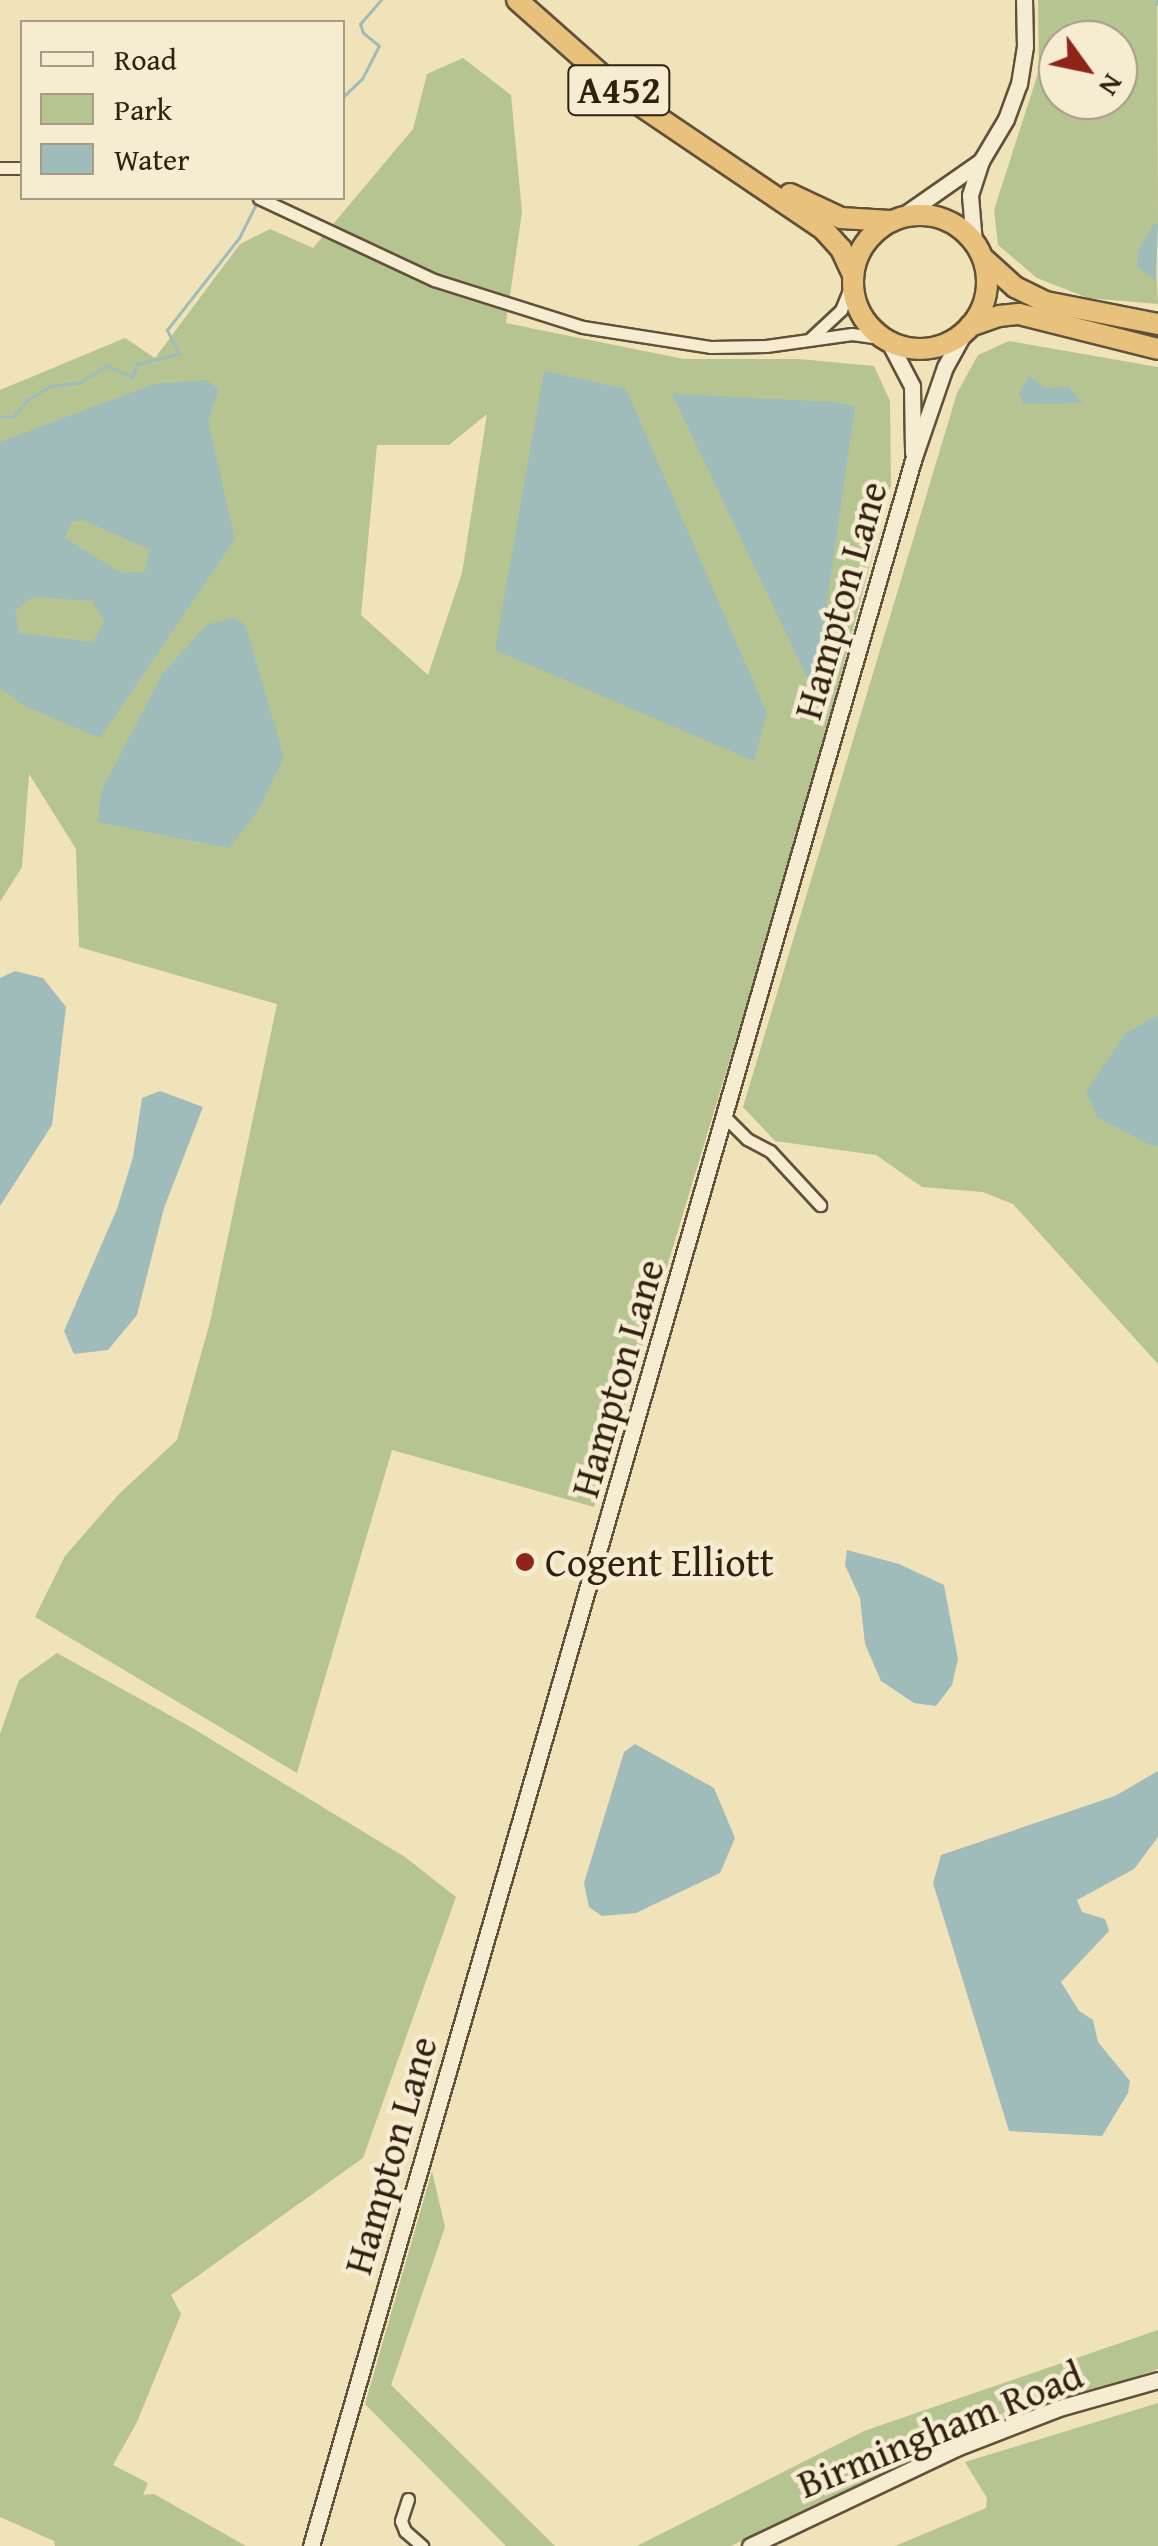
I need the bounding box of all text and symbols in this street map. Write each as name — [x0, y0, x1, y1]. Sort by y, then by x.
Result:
legend — [20, 20, 345, 200]
north arrow — [1038, 20, 1138, 120]
text: Road — [114, 37, 177, 81]
road number: A452 — [566, 57, 672, 123]
text: N — [1090, 67, 1134, 105]
text: Park — [114, 87, 172, 131]
text: Water — [114, 137, 190, 181]
street label: Hampton Lane — [783, 476, 897, 724]
street label: Hampton Lane — [560, 1254, 674, 1502]
place label: Cogent Elliott — [545, 1538, 774, 1586]
marker: Cogent Elliott — [514, 1551, 536, 1573]
street label: Hampton Lane — [333, 2031, 447, 2279]
street label: Birmingham Road — [790, 2350, 1090, 2508]

